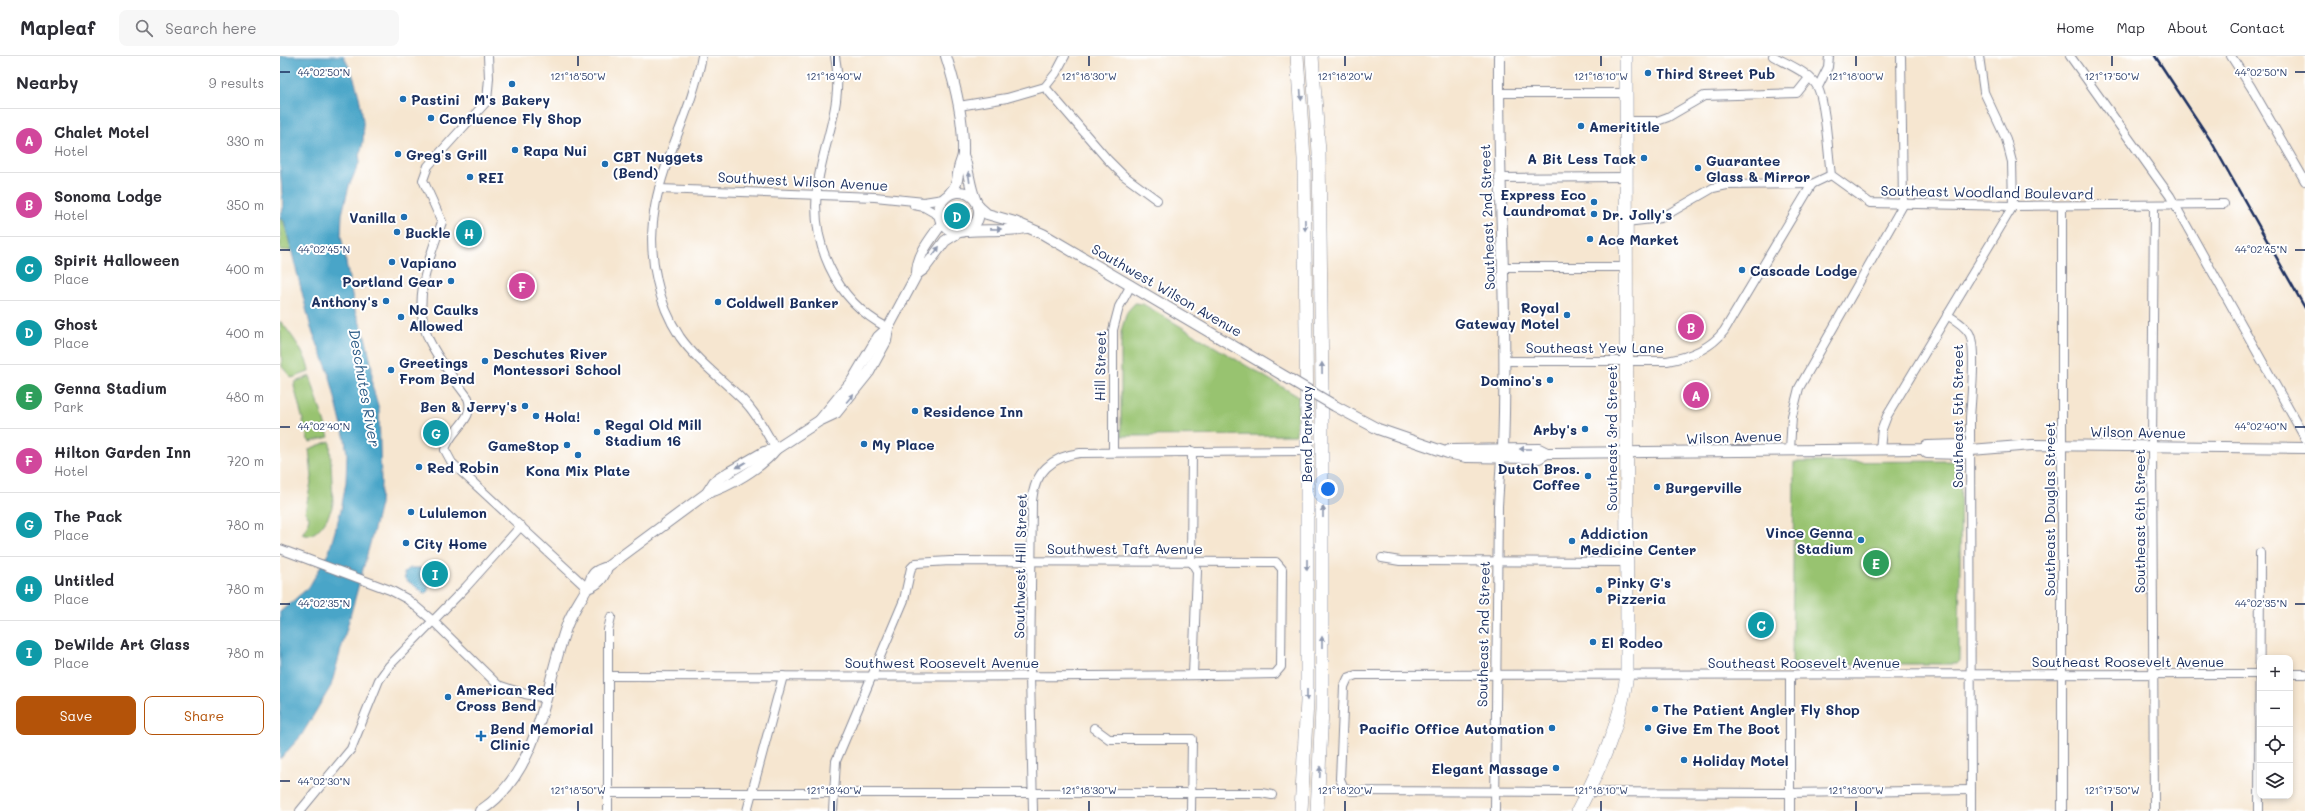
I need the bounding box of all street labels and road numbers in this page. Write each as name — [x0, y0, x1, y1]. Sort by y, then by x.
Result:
street label: Southeast 2nd Street — [1475, 144, 1499, 290]
street label: Southwest Wilson Avenue — [717, 167, 889, 195]
street label: Southeast Woodland Boulevard — [1880, 181, 2094, 203]
street label: Southwest Wilson Avenue — [1088, 239, 1246, 341]
street label: Hill Street — [1090, 331, 1110, 401]
street label: Southeast Yew Lane — [1526, 338, 1664, 357]
street label: Southeast 5th Street — [1948, 344, 1967, 488]
street label: Southeast 3rd Street — [1602, 365, 1621, 511]
street label: Bend Parkway — [1297, 385, 1316, 483]
street label: Southeast Douglas Street — [2040, 422, 2059, 596]
street label: Wilson Avenue — [2090, 422, 2186, 442]
street label: Wilson Avenue — [1686, 426, 1782, 448]
street label: Southeast 6th Street — [2130, 449, 2149, 593]
street label: Southwest Hill Street — [1009, 493, 1031, 639]
street label: Southwest Taft Avenue — [1047, 539, 1203, 558]
street label: Southeast 2nd Street — [1472, 561, 1494, 707]
street label: Southeast Roosevelt Avenue — [2032, 652, 2224, 671]
street label: Southwest Roosevelt Avenue — [845, 653, 1039, 672]
street label: Southeast Roosevelt Avenue — [1708, 653, 1900, 672]

